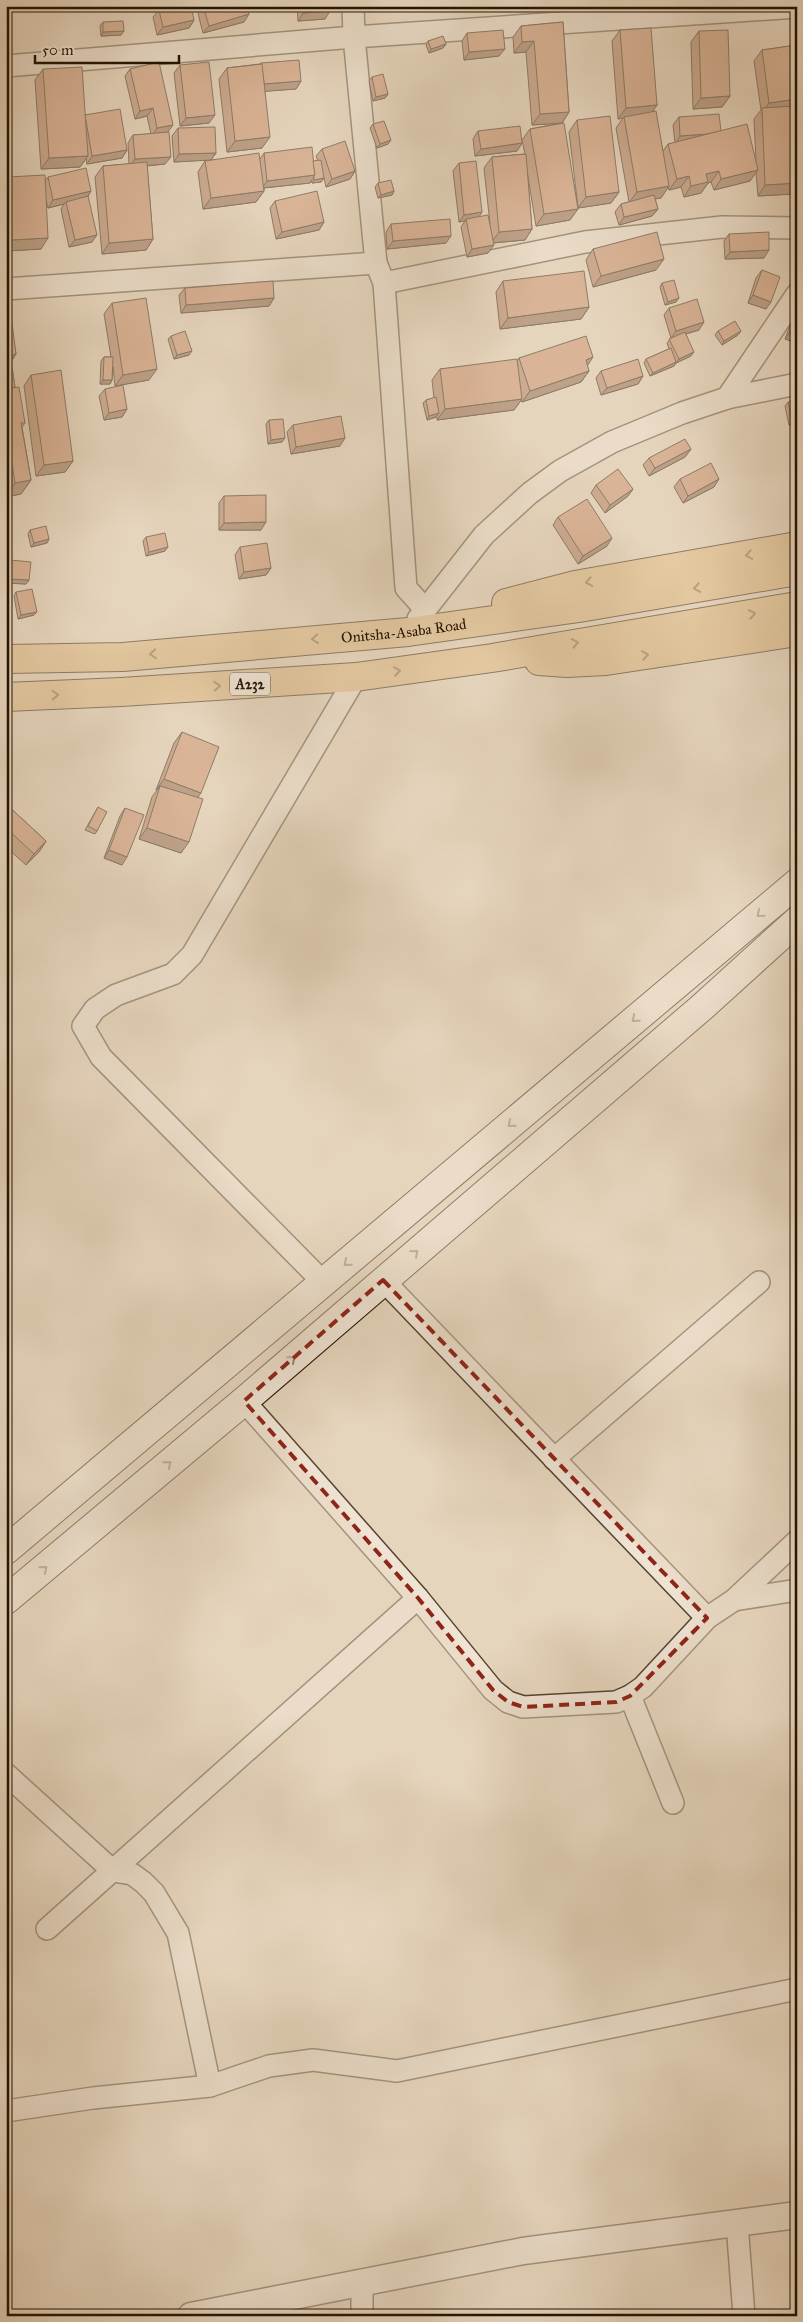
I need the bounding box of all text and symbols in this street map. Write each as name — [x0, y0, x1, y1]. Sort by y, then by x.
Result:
scale bar — [35, 32, 179, 64]
text: 50 m — [42, 41, 74, 59]
one-way arrow — [744, 549, 753, 559]
one-way arrow — [584, 577, 593, 587]
one-way arrow — [692, 582, 701, 592]
one-way arrow — [748, 609, 757, 619]
street label: Onitsha-Asaba Road — [340, 615, 468, 647]
one-way arrow — [310, 633, 318, 644]
one-way arrow — [570, 639, 579, 649]
one-way arrow — [149, 648, 157, 659]
one-way arrow — [641, 651, 650, 661]
one-way arrow — [393, 666, 401, 677]
road number: A232 — [230, 672, 270, 696]
one-way arrow — [213, 681, 221, 692]
one-way arrow — [52, 690, 59, 700]
one-way arrow — [756, 909, 765, 918]
one-way arrow — [632, 1014, 641, 1023]
one-way arrow — [508, 1119, 517, 1128]
one-way arrow — [409, 1250, 418, 1258]
one-way arrow — [344, 1258, 353, 1267]
one-way arrow — [287, 1356, 296, 1365]
one-way arrow — [163, 1461, 172, 1470]
one-way arrow — [38, 1565, 47, 1574]

